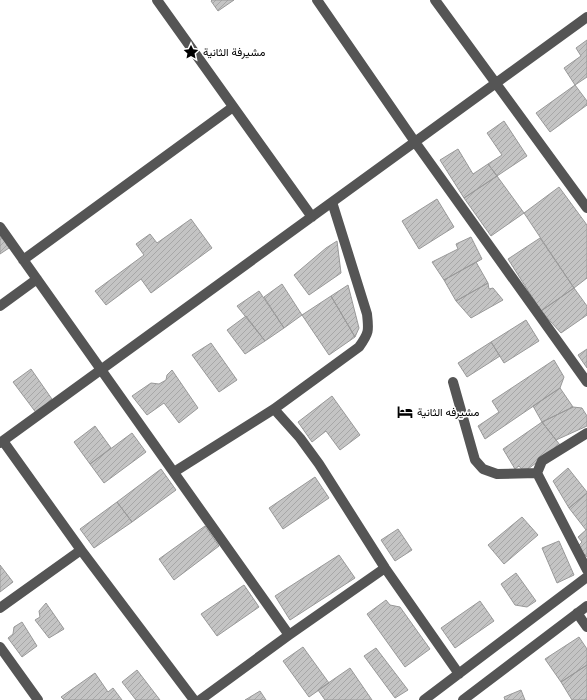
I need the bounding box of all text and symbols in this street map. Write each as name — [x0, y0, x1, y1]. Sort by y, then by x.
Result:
place icon: مشيرفة الثانية — [182, 43, 200, 61]
place label: مشيرفة الثانية — [203, 44, 265, 60]
hotel icon: مشيرفه الثانية — [396, 403, 414, 421]
place label: مشيرفه الثانية — [417, 404, 479, 420]

